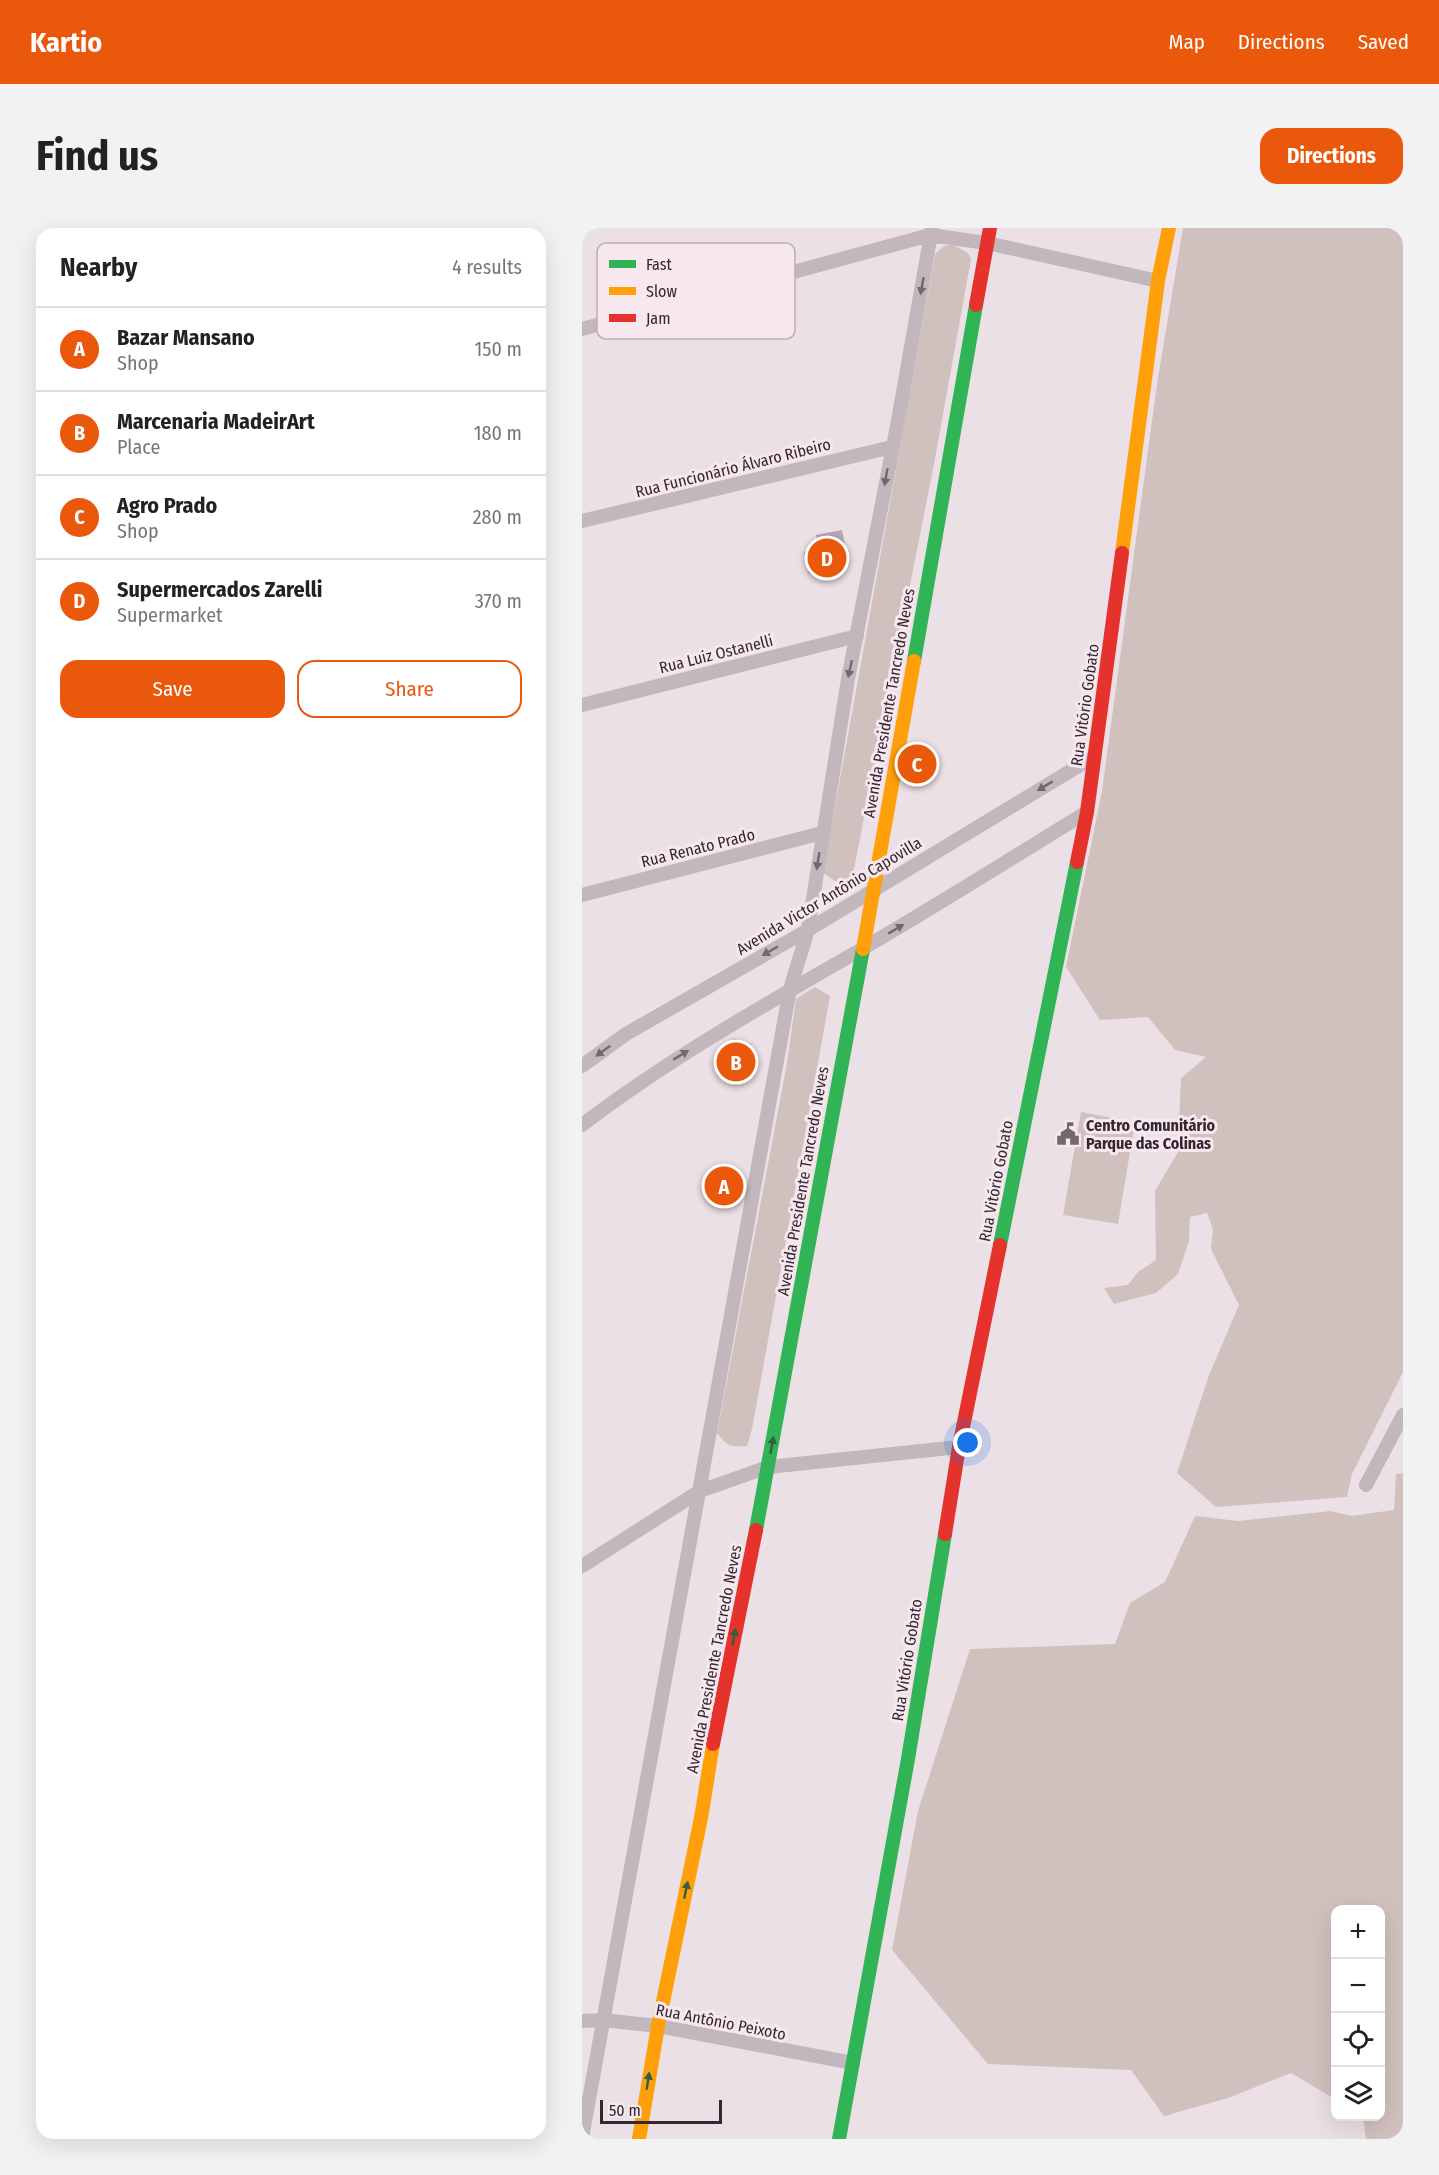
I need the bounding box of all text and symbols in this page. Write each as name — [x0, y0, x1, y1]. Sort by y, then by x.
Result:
text: Kartio — [30, 26, 102, 59]
text: Map — [1168, 29, 1205, 55]
text: Directions — [1238, 29, 1325, 55]
text: Saved — [1358, 29, 1409, 55]
button: Directions — [1260, 128, 1403, 184]
text: Find us — [36, 131, 158, 181]
legend — [597, 243, 795, 339]
text: Nearby — [60, 252, 137, 283]
text: 4 results — [452, 255, 522, 279]
text: Fast — [646, 255, 673, 274]
one-way arrow — [917, 276, 926, 295]
text: Slow — [646, 282, 677, 301]
text: Jam — [646, 309, 671, 328]
text: Bazar Mansano — [117, 324, 255, 351]
text: A — [74, 337, 85, 361]
text: 150 m — [475, 337, 522, 361]
text: Shop — [117, 351, 159, 375]
text: Marcenaria MadeirArt — [117, 408, 315, 435]
text: B — [74, 421, 85, 445]
text: 180 m — [474, 421, 522, 445]
text: Place — [117, 435, 160, 459]
street label: Rua Funcionário Álvaro Ribeiro — [633, 435, 833, 501]
one-way arrow — [881, 468, 890, 487]
text: Agro Prado — [117, 492, 217, 519]
text: C — [74, 505, 85, 529]
text: 280 m — [473, 505, 522, 529]
text: Shop — [117, 519, 159, 543]
pin: D — [808, 536, 846, 580]
text: Supermercados Zarelli — [117, 576, 322, 603]
street label: Avenida Presidente Tancredo Neves — [859, 587, 919, 819]
text: D — [74, 589, 85, 613]
text: 370 m — [475, 589, 522, 613]
text: Supermarket — [117, 603, 223, 627]
street label: Rua Luiz Ostanelli — [657, 631, 775, 677]
street label: Rua Vitório Gobato — [1067, 643, 1103, 767]
button: Save — [60, 660, 285, 718]
button: Share — [297, 660, 522, 718]
one-way arrow — [845, 660, 854, 679]
pin: C — [898, 742, 936, 786]
one-way arrow — [1036, 781, 1053, 791]
street label: Rua Renato Prado — [639, 825, 757, 871]
street label: Avenida Victor Antônio Capovilla — [733, 833, 925, 959]
one-way arrow — [814, 852, 823, 871]
one-way arrow — [888, 923, 904, 934]
one-way arrow — [762, 946, 778, 957]
pin: B — [716, 1040, 756, 1084]
one-way arrow — [595, 1045, 611, 1057]
one-way arrow — [673, 1050, 689, 1061]
street label: Avenida Presidente Tancredo Neves — [773, 1065, 833, 1297]
place label: Centro Comunitário Parque das Colinas — [1086, 1116, 1216, 1153]
street label: Rua Vitório Gobato — [975, 1119, 1017, 1243]
public building icon: Centro Comunitário Parque das Colinas — [1055, 1121, 1081, 1147]
pin: A — [704, 1164, 744, 1208]
your location — [953, 1428, 982, 1457]
one-way arrow — [768, 1436, 777, 1455]
street label: Avenida Presidente Tancredo Neves — [683, 1543, 746, 1775]
street label: Rua Vitório Gobato — [888, 1598, 926, 1722]
one-way arrow — [730, 1627, 739, 1646]
one-way arrow — [682, 1880, 691, 1899]
map controls — [1331, 1905, 1385, 2121]
button: + — [1331, 1905, 1385, 1959]
button: − — [1331, 1959, 1385, 2013]
street label: Rua Antônio Peixoto — [654, 2000, 788, 2044]
button: locate — [1331, 2013, 1385, 2067]
button: layers — [1331, 2067, 1385, 2121]
one-way arrow — [644, 2072, 653, 2091]
scale bar — [600, 2097, 722, 2124]
text: 50 m — [609, 2101, 641, 2120]

